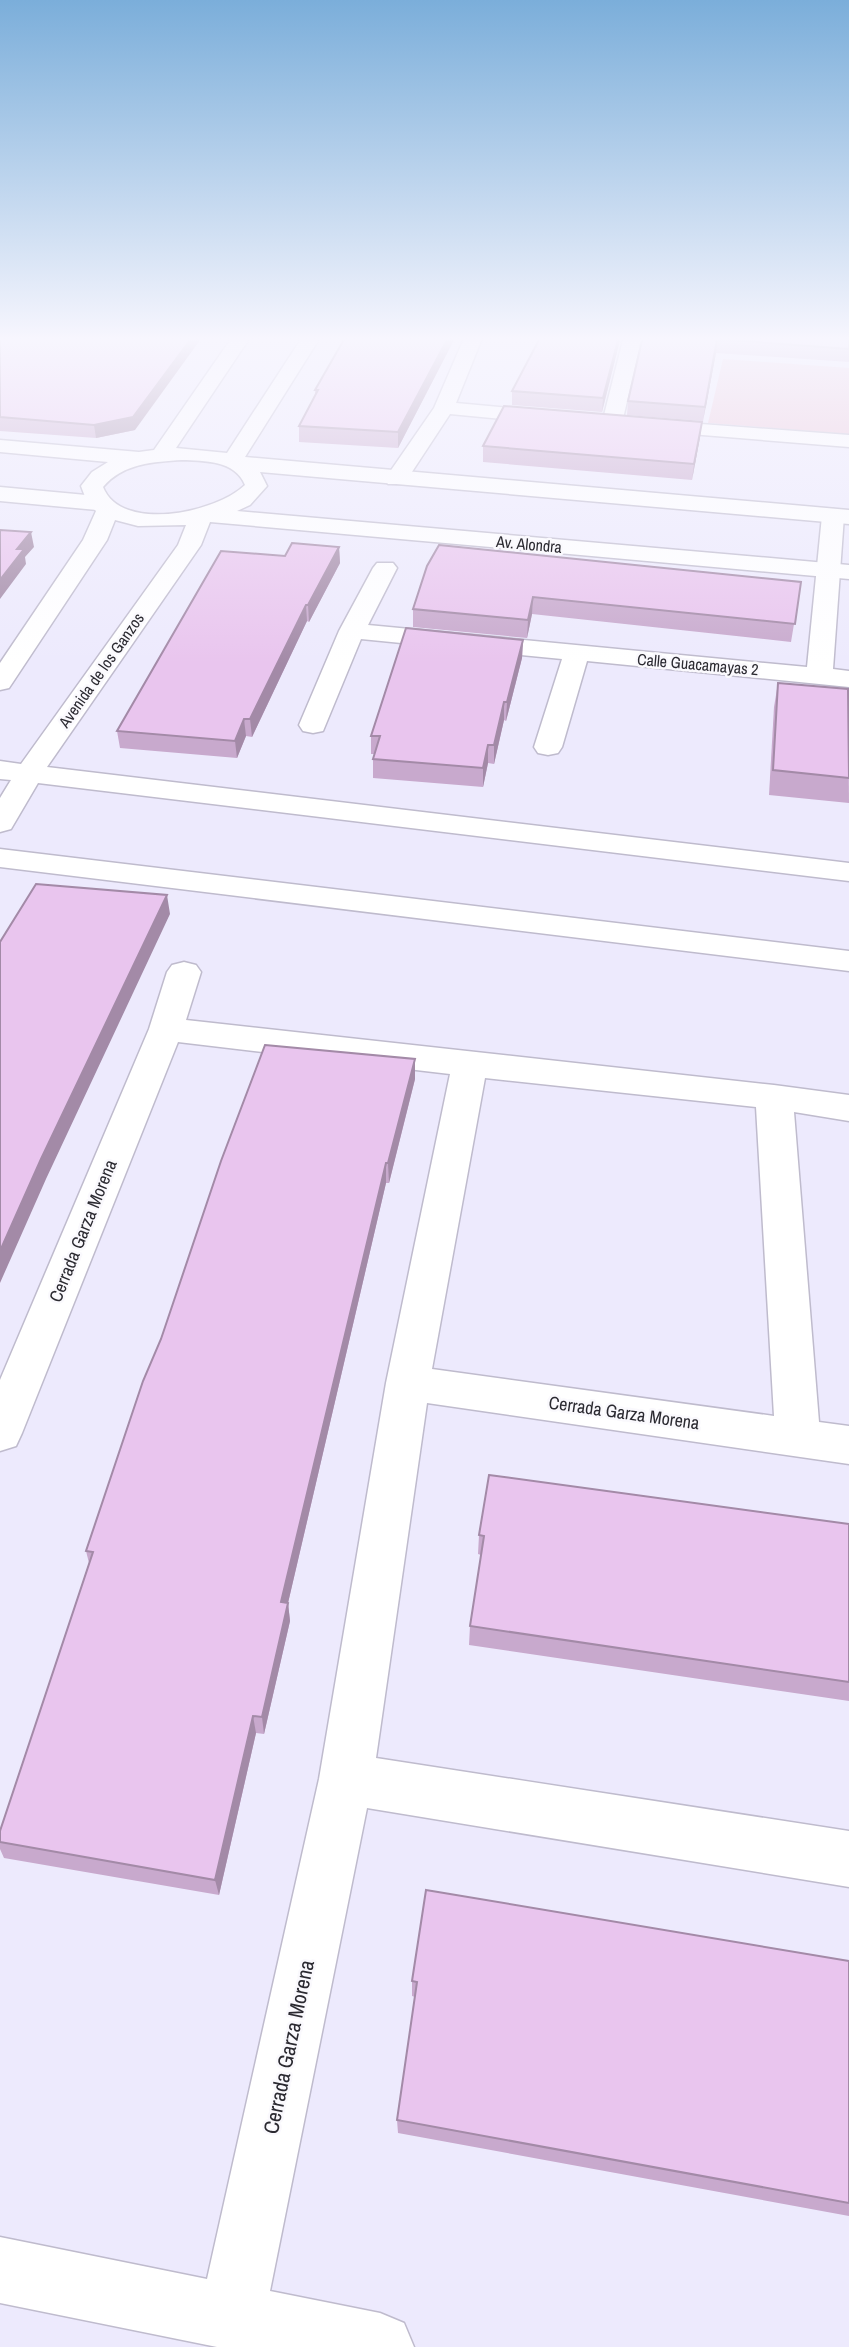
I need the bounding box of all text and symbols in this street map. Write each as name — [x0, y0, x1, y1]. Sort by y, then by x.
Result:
street label: Av. Alondra — [494, 530, 563, 558]
street label: Avenida de los Ganzos — [53, 608, 149, 733]
street label: Calle Guacamayas 2 — [636, 648, 760, 680]
street label: Cerrada Garza Morena — [43, 1156, 123, 1306]
street label: Cerrada Garza Morena — [547, 1390, 701, 1435]
street label: Cerrada Garza Morena — [256, 1957, 321, 2137]

